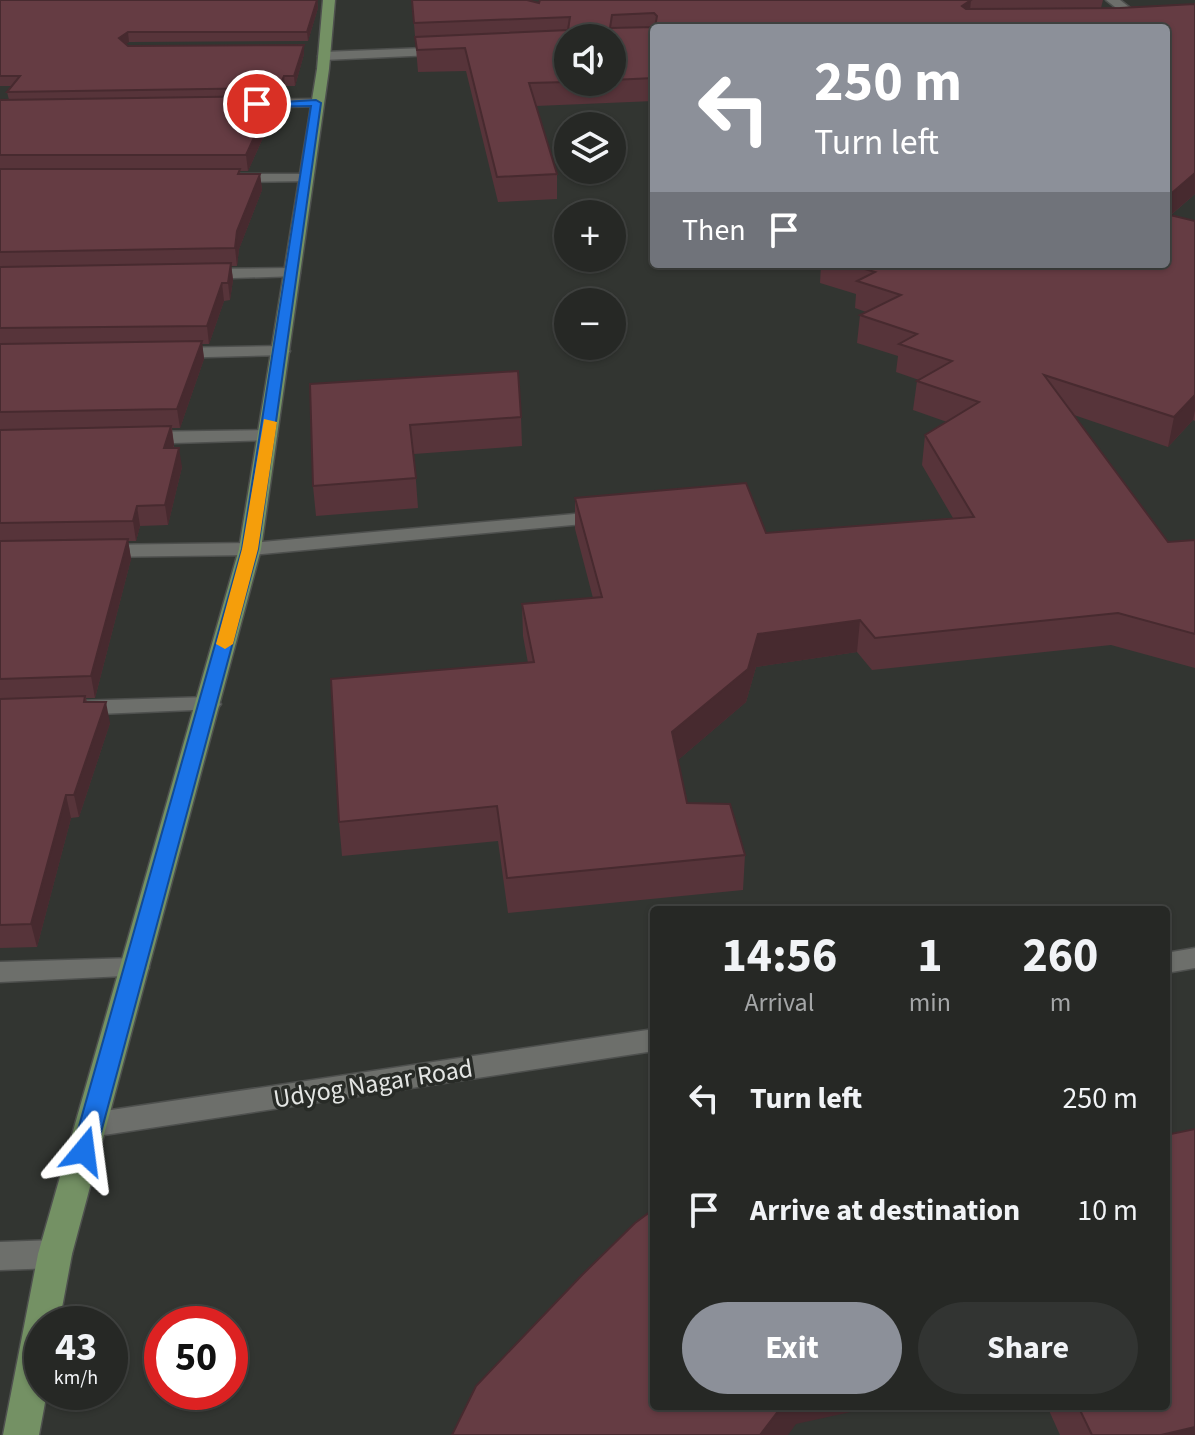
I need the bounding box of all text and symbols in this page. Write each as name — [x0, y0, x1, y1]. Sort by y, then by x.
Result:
map controls — [554, 24, 626, 360]
button: sound — [554, 24, 626, 96]
text: 250 m — [814, 43, 962, 122]
icon: left — [682, 56, 786, 160]
pin — [223, 70, 291, 138]
icon: arrive — [235, 82, 279, 126]
button: layers — [554, 112, 626, 184]
text: Turn left — [814, 117, 939, 168]
button: + — [554, 200, 626, 272]
icon: arrive — [762, 208, 806, 252]
text: Then — [682, 209, 746, 252]
button: − — [554, 288, 626, 360]
text: 14:56 — [721, 922, 837, 990]
text: 1 — [917, 922, 943, 990]
text: 260 — [1022, 922, 1098, 990]
text: Arrival — [744, 984, 814, 1021]
text: min — [909, 984, 951, 1021]
text: m — [1050, 984, 1071, 1021]
street label: Udyog Nagar Road — [271, 1049, 475, 1118]
icon: left — [682, 1076, 726, 1120]
text: Turn left — [750, 1077, 862, 1120]
text: 250 m — [1062, 1077, 1138, 1120]
position arrow — [42, 1109, 126, 1193]
icon: arrive — [682, 1188, 726, 1232]
text: Arrive at destination — [750, 1189, 1020, 1232]
text: 10 m — [1077, 1189, 1138, 1232]
button: Exit — [682, 1302, 902, 1394]
button: Share — [918, 1302, 1138, 1394]
speed limit sign: 50 — [144, 1306, 248, 1410]
text: 43 — [55, 1319, 97, 1376]
text: km/h — [54, 1364, 98, 1392]

